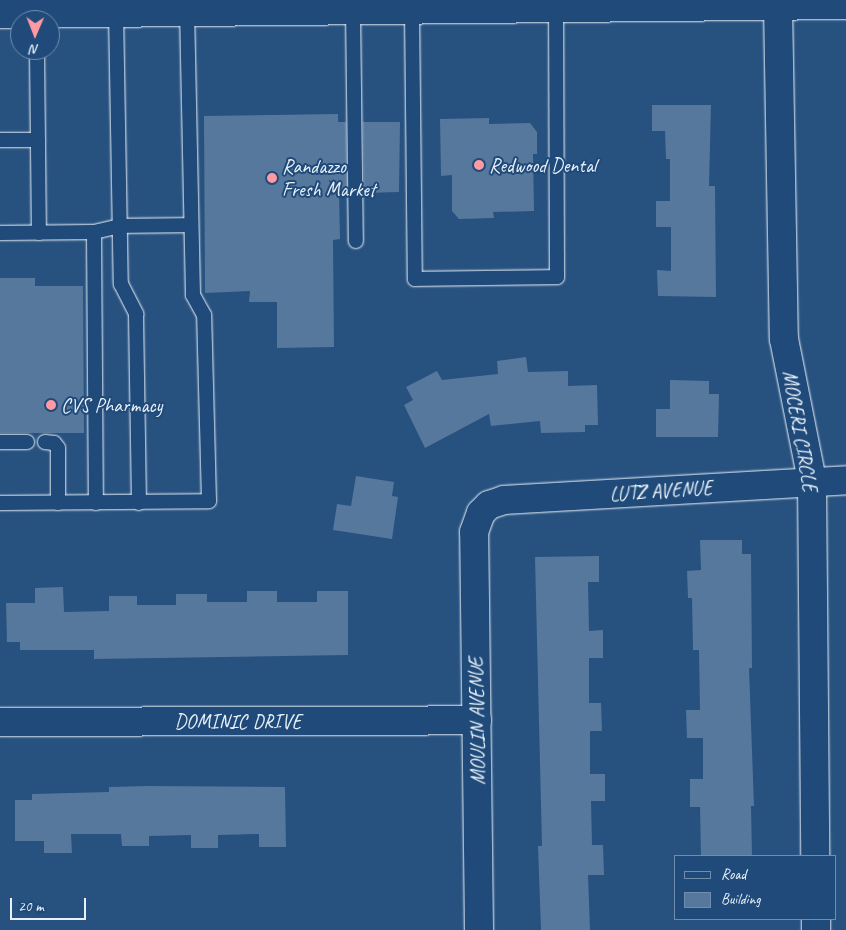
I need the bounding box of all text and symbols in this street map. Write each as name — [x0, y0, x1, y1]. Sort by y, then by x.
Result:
north arrow — [10, 10, 60, 60]
text: N — [30, 41, 39, 58]
place label: Redwood Dental — [489, 153, 596, 177]
place label: Randazzo Fresh Market — [282, 155, 376, 202]
marker: Redwood Dental — [473, 159, 485, 171]
marker: Randazzo Fresh Market — [266, 172, 278, 184]
street label: MOCERI CIRCLE — [778, 369, 822, 493]
place label: CVS Pharmacy — [61, 393, 162, 417]
marker: CVS Pharmacy — [45, 399, 57, 411]
street label: LUTZ AVENUE — [609, 475, 713, 507]
street label: MOULIN AVENUE — [464, 657, 490, 785]
street label: DOMINIC DRIVE — [174, 709, 302, 733]
legend — [674, 855, 836, 920]
text: Road — [721, 865, 746, 884]
scale bar — [12, 888, 89, 920]
text: Building — [721, 890, 760, 909]
text: 20 m — [18, 897, 44, 916]

